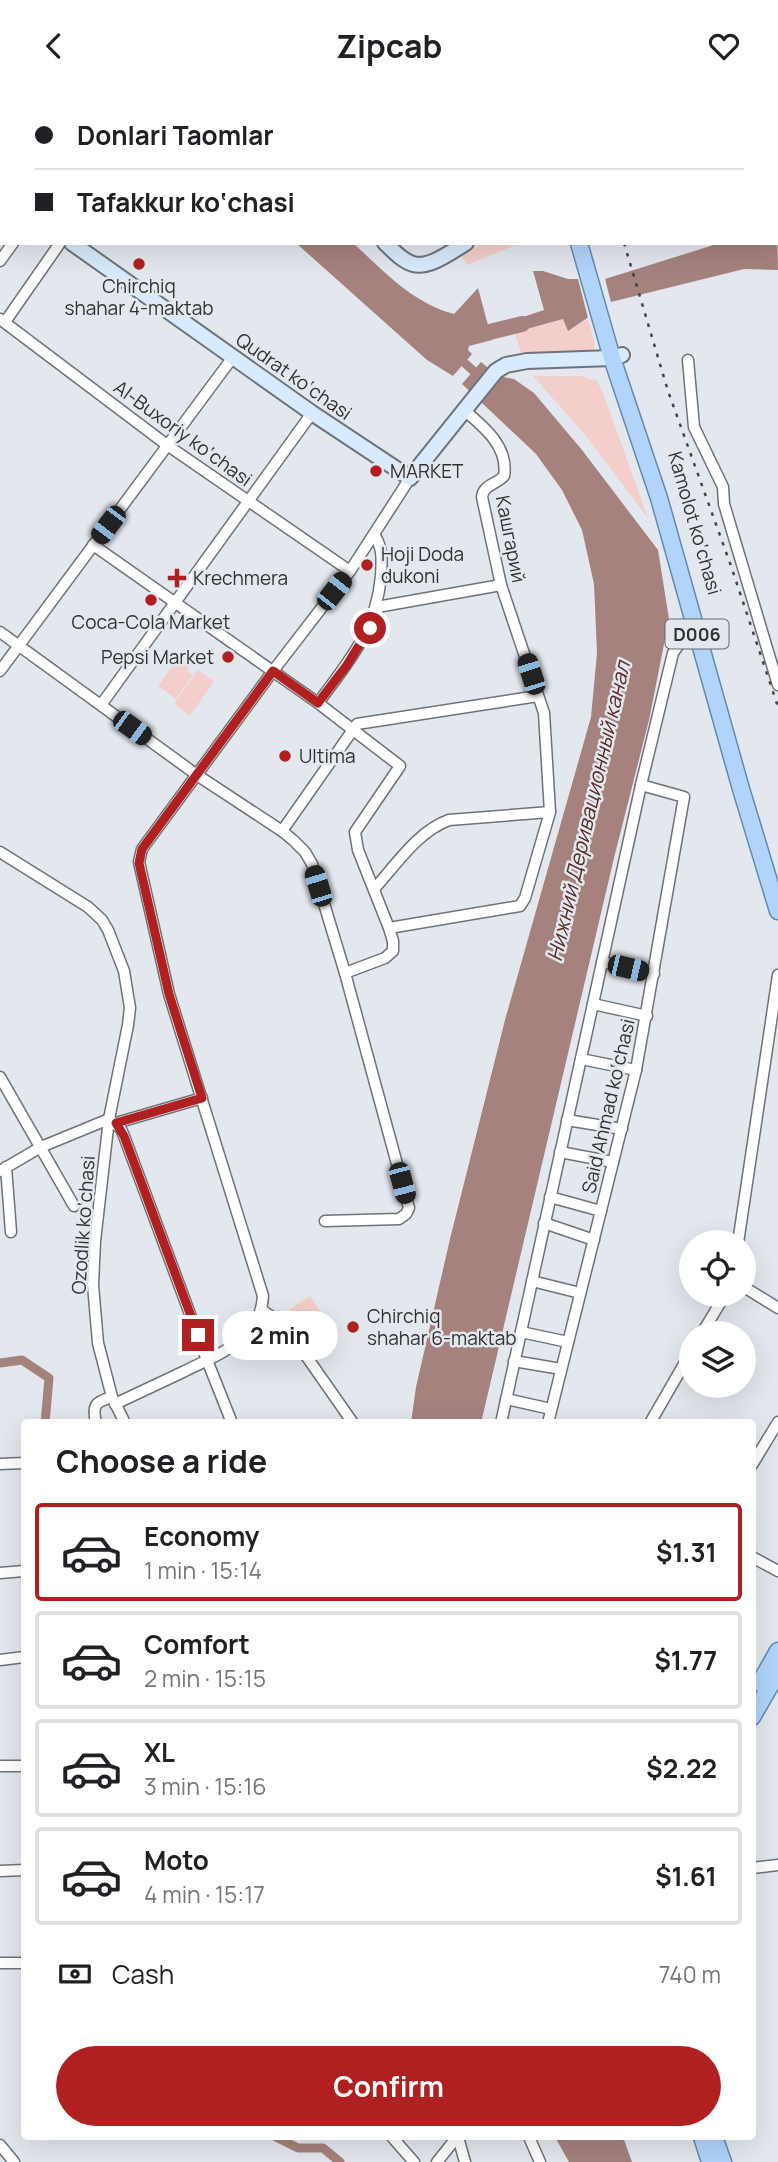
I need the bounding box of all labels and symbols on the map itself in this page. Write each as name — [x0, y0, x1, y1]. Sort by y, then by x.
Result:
marker: Chirchiq shahar 4-maktab — [131, 256, 147, 272]
place label: Chirchiq shahar 4-maktab — [65, 273, 214, 321]
street label: Qudrat ko‘chasi — [231, 326, 357, 426]
street label: Al-Buxoriy ko‘chasi — [109, 374, 257, 492]
street label: Kamolot ko‘chasi — [662, 448, 728, 598]
place label: MARKET — [390, 458, 464, 484]
marker: MARKET — [368, 463, 384, 479]
street label: Кашгарий — [490, 493, 532, 585]
car — [87, 502, 130, 548]
place label: Hoji Doda dukoni — [381, 541, 464, 589]
marker: Hoji Doda dukoni — [359, 557, 375, 573]
place label: Krechmera — [193, 565, 288, 591]
marker: Krechmera — [167, 568, 187, 588]
car — [313, 568, 356, 614]
marker: Coca-Cola Market — [143, 592, 159, 608]
place label: Coca-Cola Market — [72, 609, 230, 635]
route start — [354, 612, 386, 644]
road number: D006 — [666, 619, 728, 649]
place label: Pepsi Market — [101, 644, 214, 670]
marker: Pepsi Market — [220, 649, 236, 665]
car — [515, 651, 548, 697]
water label: Нижний Деривационный канал — [540, 656, 637, 964]
car — [109, 707, 156, 749]
place label: Ultima — [299, 743, 356, 769]
marker: Ultima — [277, 748, 293, 764]
car — [302, 863, 335, 909]
car — [606, 953, 651, 983]
street label: Said Ahmad ko‘chasi — [575, 1016, 641, 1196]
street label: Ozodlik ko‘chasi — [65, 1155, 101, 1295]
car — [387, 1160, 418, 1206]
place label: Chirchiq shahar 6-maktab — [367, 1303, 517, 1351]
callout: 2 min — [222, 1311, 338, 1359]
route end — [182, 1319, 214, 1351]
marker: Chirchiq shahar 6-maktab — [345, 1319, 361, 1335]

